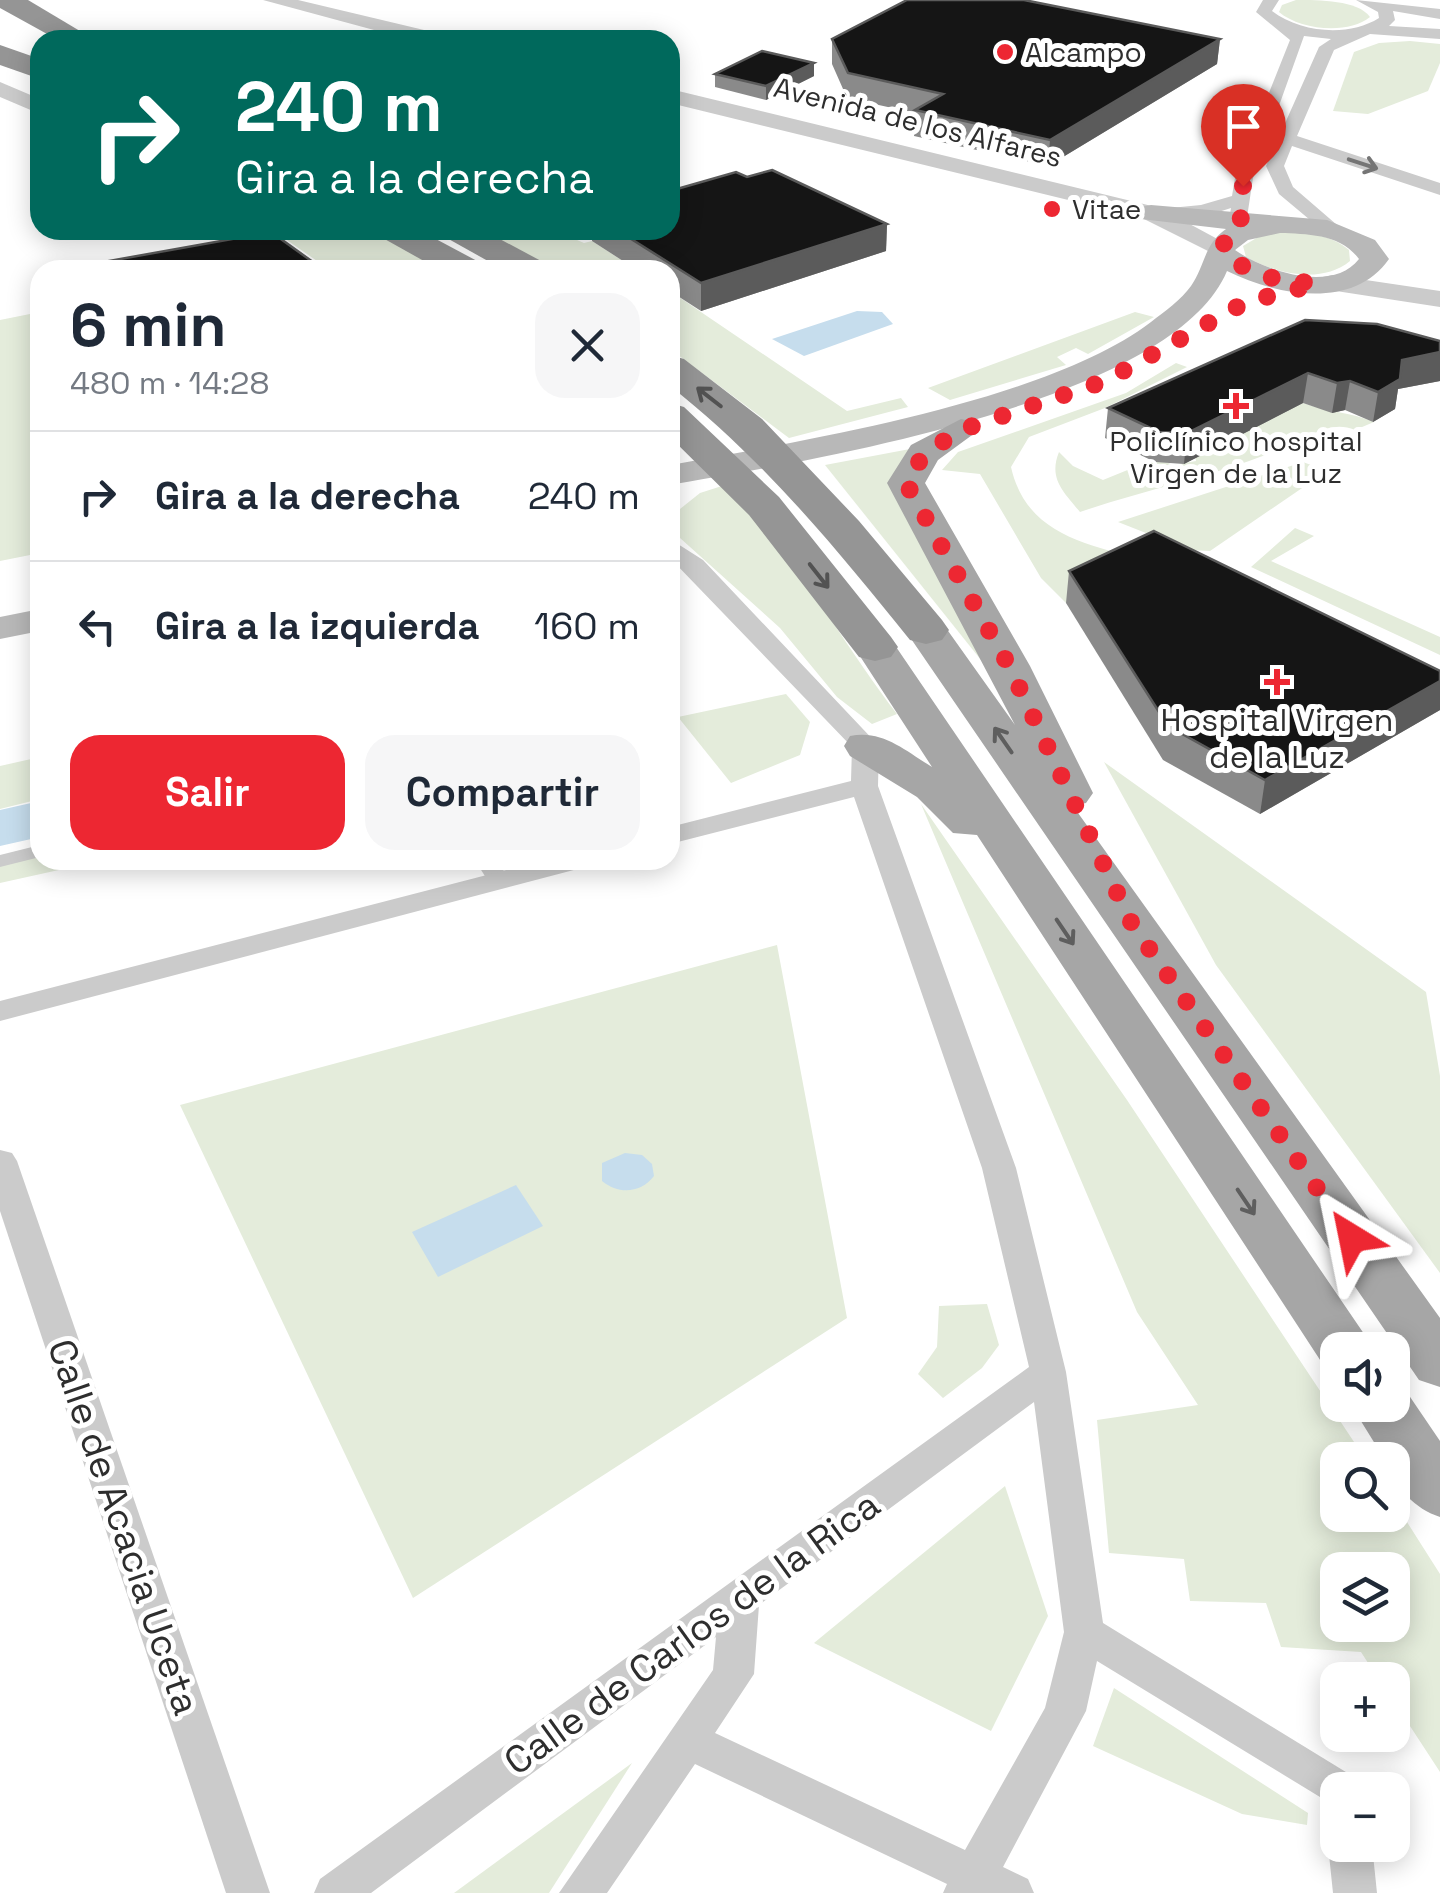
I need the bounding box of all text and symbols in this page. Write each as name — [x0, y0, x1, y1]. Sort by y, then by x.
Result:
place label: Alcampo — [1025, 34, 1142, 70]
marker: Alcampo — [994, 41, 1016, 63]
text: 240 m — [235, 62, 443, 151]
street label: Avenida de los Alfares — [770, 69, 1066, 175]
icon: right — [70, 70, 200, 200]
pin — [1201, 84, 1286, 187]
icon: arrive — [1216, 99, 1271, 154]
text: Gira a la derecha — [235, 149, 594, 206]
one-way arrow — [1346, 156, 1378, 174]
place label: Vitae — [1072, 191, 1141, 227]
marker: Vitae — [1041, 198, 1063, 220]
text: 6 min — [70, 287, 226, 364]
button: close — [535, 293, 640, 398]
text: 480 m · 14:28 — [70, 363, 269, 403]
one-way arrow — [696, 387, 723, 408]
marker: Policlínico hospital Virgen de la Luz — [1223, 393, 1249, 419]
place label: Policlínico hospital Virgen de la Luz — [1109, 423, 1363, 491]
icon: right — [70, 469, 125, 524]
text: Gira a la derecha — [155, 472, 460, 520]
text: 240 m — [528, 472, 640, 520]
one-way arrow — [808, 563, 830, 589]
icon: left — [70, 599, 125, 654]
text: Gira a la izquierda — [155, 602, 480, 650]
text: 160 m — [534, 602, 640, 650]
marker: Hospital Virgen de la Luz — [1264, 669, 1290, 695]
place label: Hospital Virgen de la Luz — [1161, 700, 1393, 777]
one-way arrow — [993, 726, 1014, 754]
button: Salir — [70, 735, 345, 850]
button: Compartir — [365, 735, 640, 850]
one-way arrow — [1054, 918, 1075, 946]
position arrow — [1300, 1186, 1404, 1290]
one-way arrow — [1235, 1188, 1256, 1216]
map controls — [1320, 1332, 1410, 1862]
button: sound — [1320, 1332, 1410, 1422]
street label: Calle de Acacia Uceta — [37, 1333, 211, 1721]
button: search — [1320, 1442, 1410, 1532]
street label: Calle de Carlos de la Rica — [495, 1481, 889, 1785]
button: layers — [1320, 1552, 1410, 1642]
button: + — [1320, 1662, 1410, 1752]
button: − — [1320, 1772, 1410, 1862]

